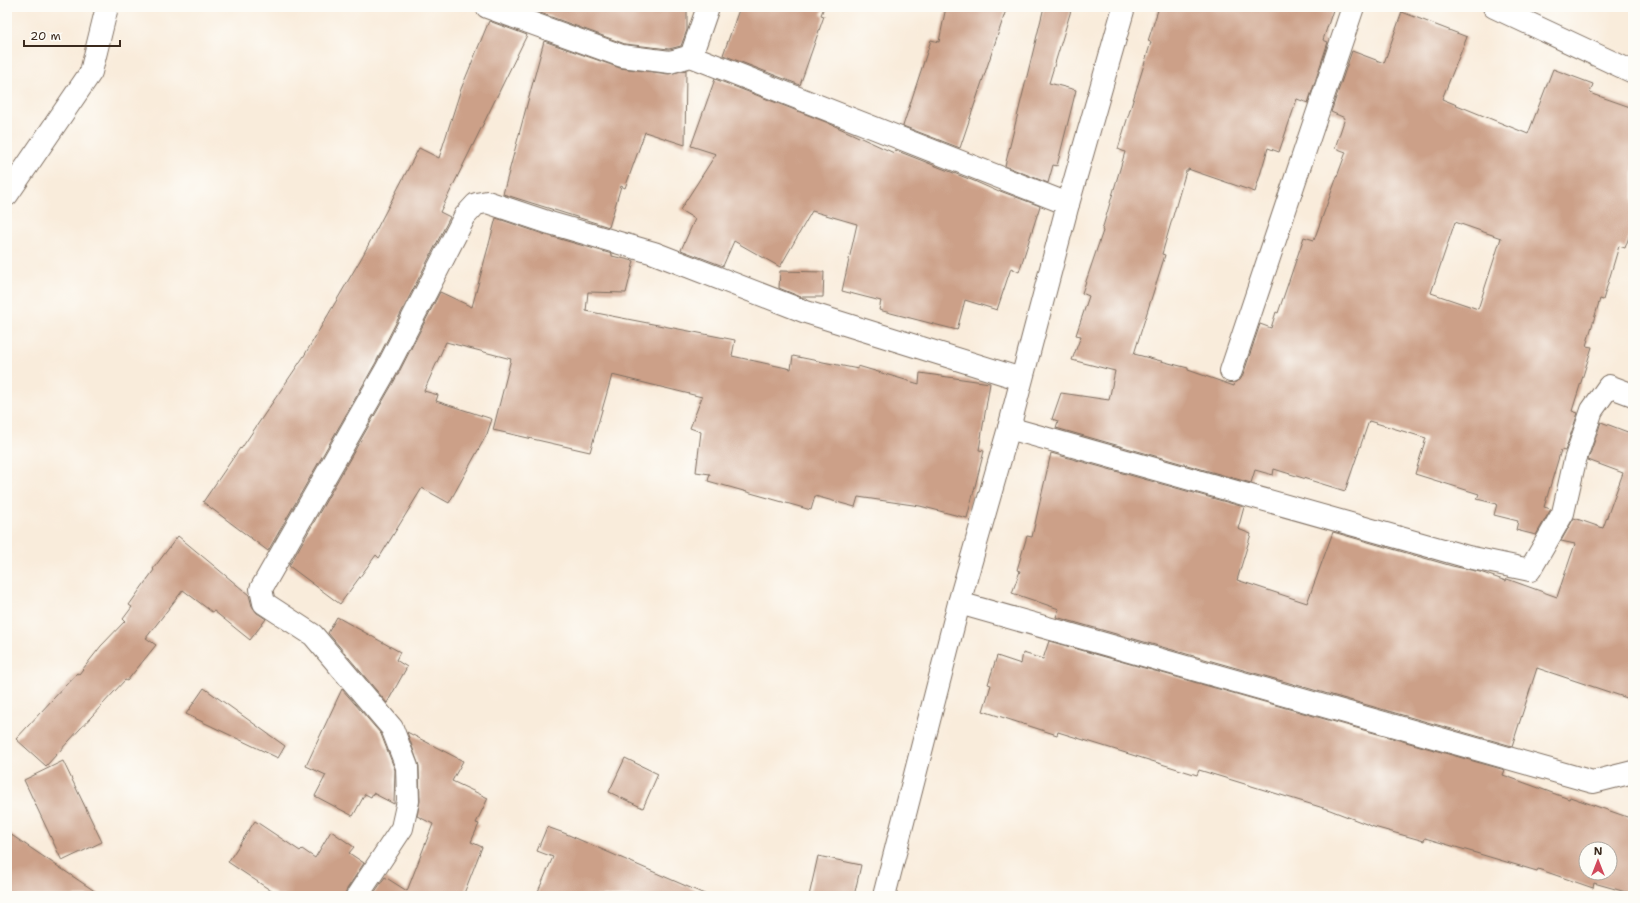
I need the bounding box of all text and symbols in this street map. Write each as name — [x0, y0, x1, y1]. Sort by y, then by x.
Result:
scale bar — [24, 22, 120, 48]
text: 20 m — [30, 28, 61, 44]
north arrow — [1578, 841, 1618, 881]
text: N — [1594, 844, 1603, 859]

